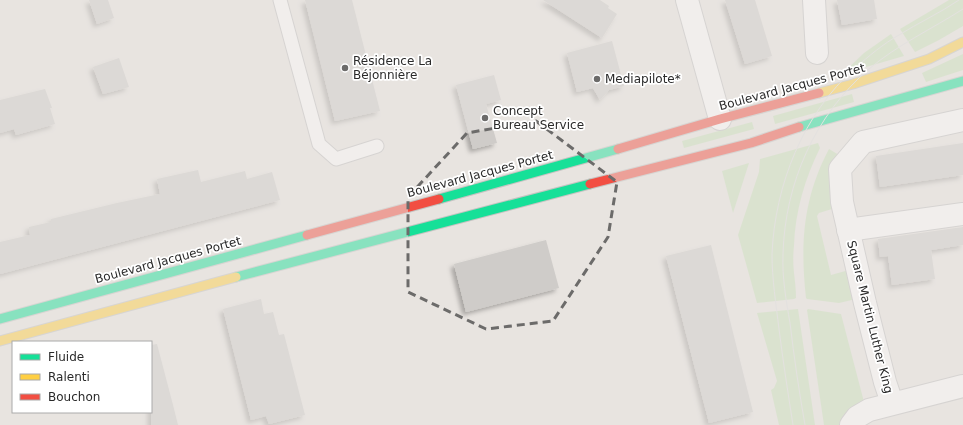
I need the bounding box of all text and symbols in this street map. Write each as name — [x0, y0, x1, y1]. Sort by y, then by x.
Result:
place label: Résidence La Béjonnière — [353, 54, 432, 82]
street label: Boulevard Jacques Portet — [717, 61, 867, 113]
marker: Résidence La Béjonnière — [340, 63, 350, 73]
place label: Mediapilote* — [605, 72, 681, 86]
marker: Mediapilote* — [592, 74, 602, 84]
place label: Concept Bureau Service — [493, 104, 584, 132]
marker: Concept Bureau Service — [480, 113, 490, 123]
street label: Boulevard Jacques Portet — [405, 148, 555, 200]
street label: Boulevard Jacques Portet — [93, 234, 243, 286]
street label: Square Martin Luther King — [844, 239, 896, 395]
legend — [12, 341, 152, 413]
text: Fluide — [48, 350, 84, 364]
text: Ralenti — [48, 370, 90, 384]
text: Bouchon — [48, 390, 100, 404]

